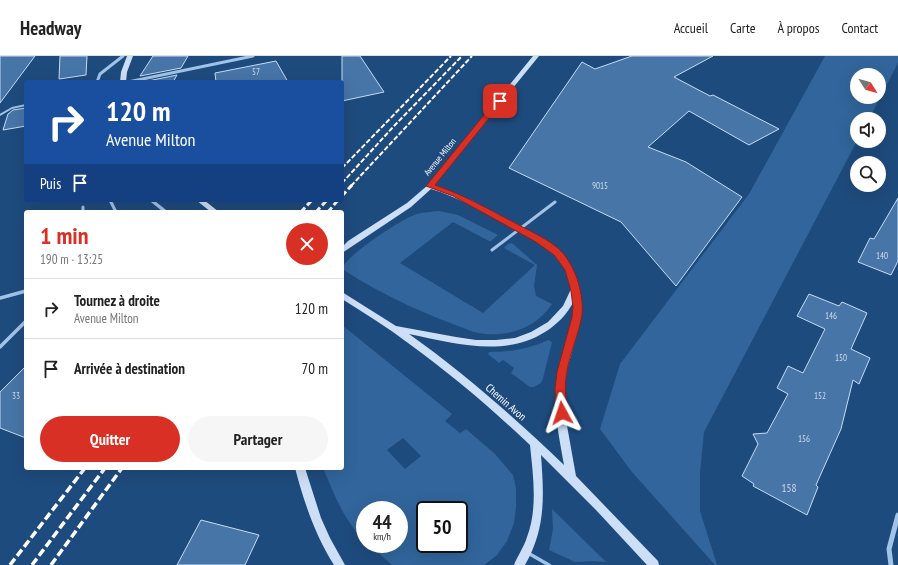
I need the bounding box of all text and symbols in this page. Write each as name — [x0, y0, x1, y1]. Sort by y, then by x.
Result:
text: Headway — [20, 16, 81, 40]
text: Accueil — [674, 19, 708, 37]
text: Carte — [730, 19, 756, 37]
text: À propos — [778, 19, 820, 37]
text: Contact — [842, 19, 878, 37]
house number: 57 — [252, 66, 260, 77]
north arrow — [850, 68, 886, 104]
map controls — [850, 68, 886, 192]
pin — [483, 84, 517, 118]
icon: arrive — [489, 90, 511, 112]
text: 120 m — [106, 92, 170, 129]
icon: right — [40, 96, 92, 148]
button: sound — [850, 112, 886, 148]
text: Avenue Milton — [106, 128, 195, 151]
street label: Avenue Milton — [421, 136, 458, 178]
button: search — [850, 156, 886, 192]
icon: arrive — [69, 172, 91, 194]
text: Puis — [40, 174, 61, 193]
house number: 9015 — [592, 180, 608, 191]
text: 1 min — [40, 220, 88, 251]
button: close — [286, 223, 328, 265]
house number: 140 — [876, 250, 888, 261]
text: 190 m · 13:25 — [40, 251, 103, 268]
text: Tournez à droite — [74, 291, 160, 310]
icon: right — [40, 298, 62, 320]
text: 120 m — [295, 299, 328, 318]
text: Avenue Milton — [74, 310, 139, 327]
house number: 146 — [825, 310, 837, 321]
house number: 150 — [835, 352, 847, 363]
icon: arrive — [40, 358, 62, 380]
text: Arrivée à destination — [74, 359, 185, 378]
text: 70 m — [302, 359, 328, 378]
street label: Chemin Avon — [483, 380, 529, 424]
house number: 33 — [12, 390, 20, 401]
house number: 152 — [814, 390, 826, 401]
position arrow — [541, 392, 583, 434]
button: Quitter — [40, 416, 180, 462]
button: Partager — [188, 416, 328, 462]
house number: 156 — [798, 433, 810, 444]
house number: 158 — [782, 481, 796, 495]
speed limit sign: 50 — [416, 501, 468, 553]
text: 44 — [372, 509, 392, 535]
text: km/h — [373, 530, 391, 543]

